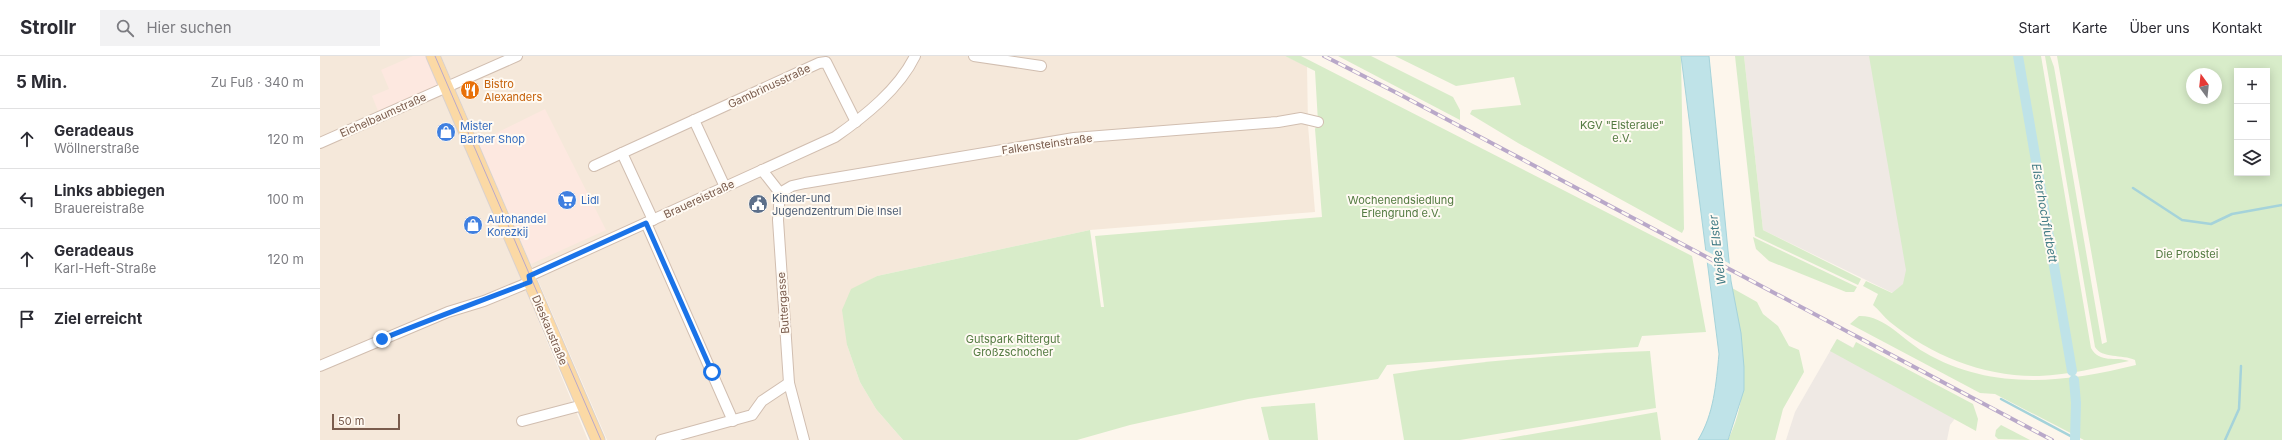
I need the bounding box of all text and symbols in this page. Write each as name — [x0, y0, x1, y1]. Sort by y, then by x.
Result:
search box — [100, 10, 380, 46]
text: Strollr — [20, 16, 76, 39]
icon: search — [114, 17, 136, 39]
text: Hier suchen — [146, 18, 232, 37]
text: Start — [2018, 19, 2050, 36]
text: Karte — [2072, 19, 2107, 36]
text: Über uns — [2129, 19, 2190, 36]
text: Kontakt — [2212, 19, 2262, 36]
street label: Gambrinusstraße — [725, 61, 813, 111]
north arrow — [2186, 68, 2222, 104]
map controls — [2234, 68, 2270, 176]
button: + — [2234, 68, 2270, 104]
text: 5 Min. — [16, 72, 68, 92]
text: Zu Fuß · 340 m — [211, 74, 304, 90]
place label: Bistro Alexanders — [484, 77, 542, 104]
restaurant icon: Bistro Alexanders — [459, 79, 481, 101]
street label: Eichelbaumstraße — [338, 90, 428, 140]
button: − — [2234, 104, 2270, 140]
park label: KGV "Elsteraue" e.V. — [1580, 118, 1664, 145]
place label: Mister Barber Shop — [460, 119, 525, 146]
text: Geradeaus — [54, 121, 134, 140]
shop icon: Mister Barber Shop — [435, 121, 457, 143]
icon: ahead — [16, 128, 38, 150]
text: 120 m — [268, 131, 304, 147]
street label: Falkensteinstraße — [1001, 131, 1093, 157]
text: Wöllnerstraße — [54, 140, 139, 156]
button: layers — [2234, 140, 2270, 176]
water label: Elsterhochflutbett — [2029, 162, 2061, 265]
street label: Brauereistraße — [661, 177, 737, 221]
text: Links abbiegen — [54, 181, 165, 200]
icon: left — [16, 188, 38, 210]
supermarket icon: Lidl — [556, 189, 578, 211]
text: 100 m — [267, 191, 304, 207]
place label: Kinder-und Jugendzentrum Die Insel — [772, 191, 901, 218]
place label: Lidl — [581, 193, 599, 207]
public building icon: Kinder-und Jugendzentrum Die Insel — [747, 193, 769, 215]
park label: Wochenendsiedlung Erlengrund e.V. — [1348, 193, 1454, 220]
text: Brauereistraße — [54, 200, 144, 216]
place label: Autohandel Korezkij — [487, 212, 546, 239]
shop icon: Autohandel Korezkij — [462, 214, 484, 236]
water label: Weiße Elster — [1705, 214, 1729, 286]
text: Geradeaus — [54, 241, 134, 260]
park label: Die Probstei — [2156, 247, 2218, 261]
icon: ahead — [16, 248, 38, 270]
text: 120 m — [268, 251, 304, 267]
text: Karl-Heft-Straße — [54, 260, 156, 276]
street label: Buttergasse — [774, 272, 792, 334]
street label: Dieskaustraße — [529, 293, 571, 367]
icon: arrive — [16, 308, 38, 330]
text: Ziel erreicht — [54, 309, 142, 328]
route end — [373, 330, 391, 348]
park label: Gutspark Rittergut Großzschocher — [966, 332, 1061, 359]
route start — [703, 363, 721, 381]
scale bar — [332, 412, 400, 431]
text: 50 m — [338, 414, 364, 428]

